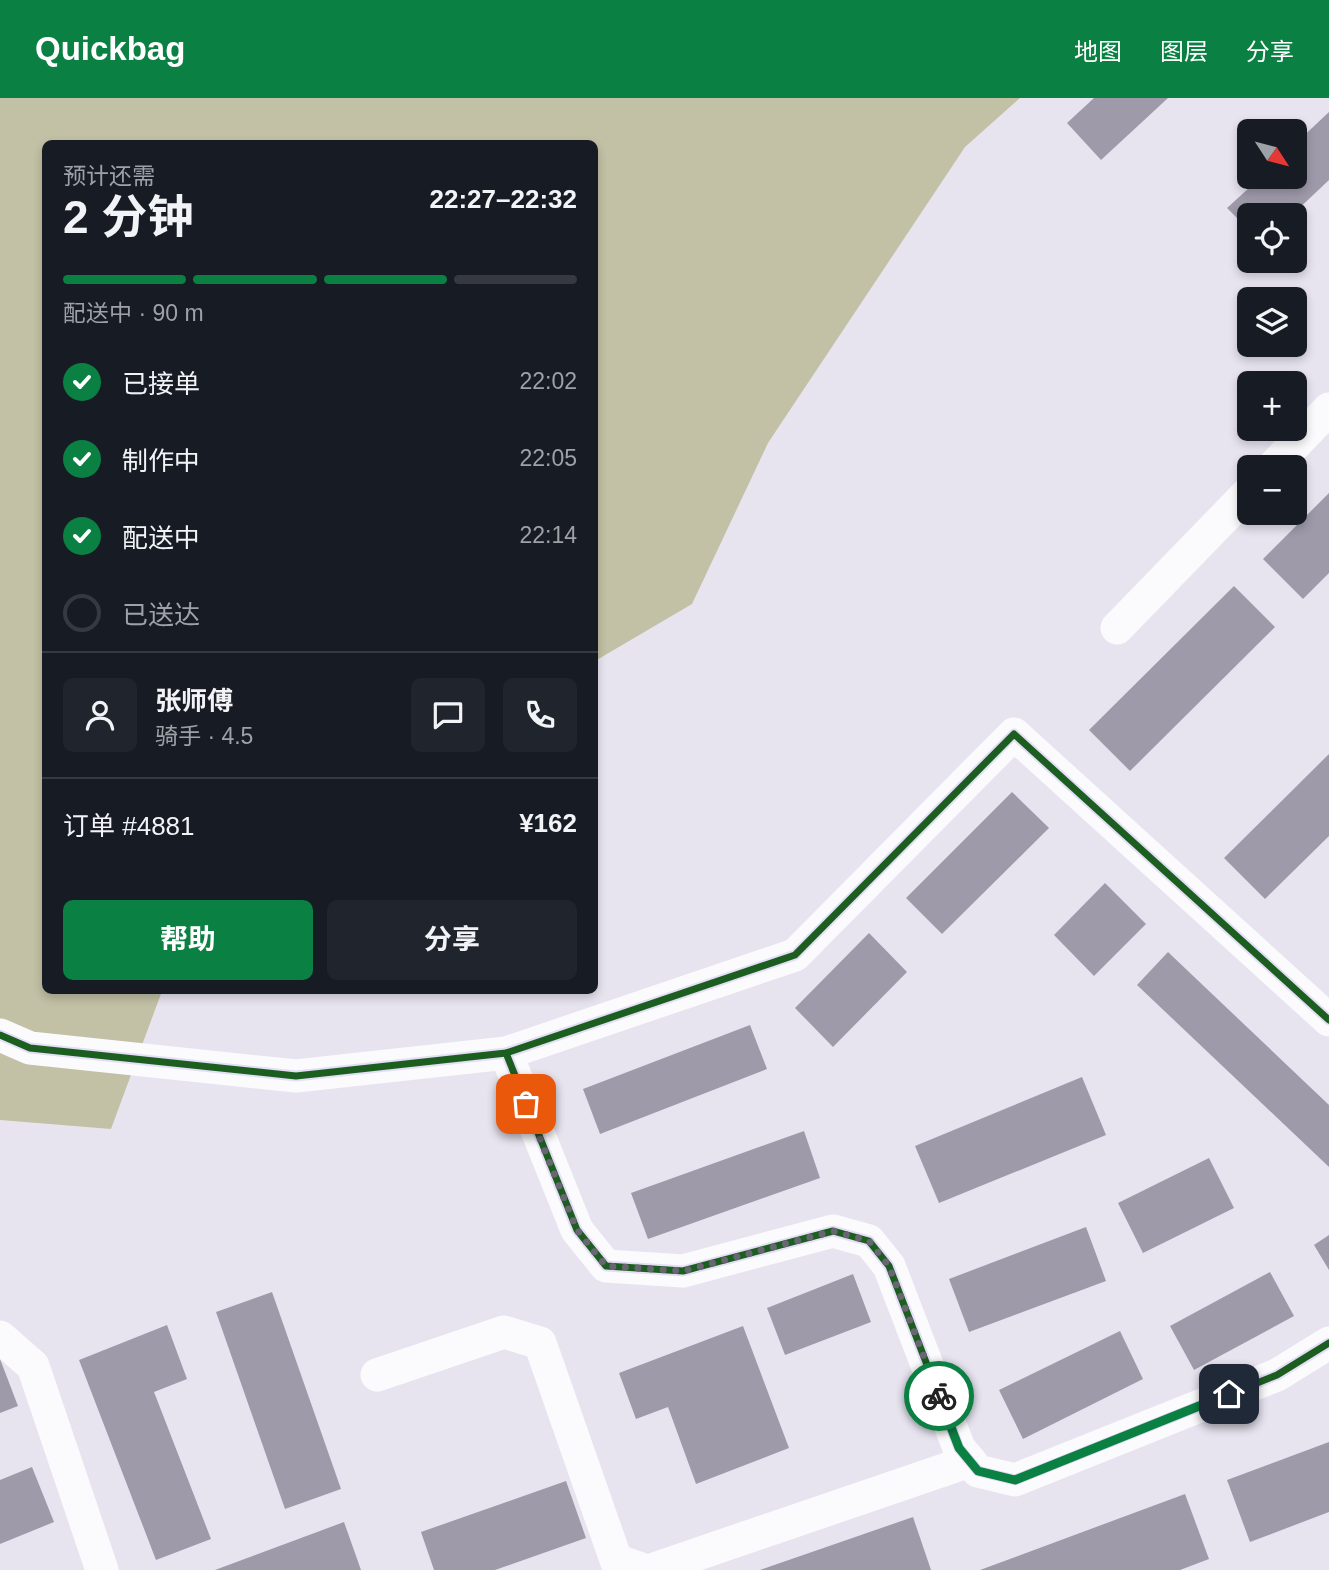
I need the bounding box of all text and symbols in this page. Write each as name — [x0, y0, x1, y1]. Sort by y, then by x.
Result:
text: Quickbag — [35, 30, 185, 67]
text: 地图 — [1074, 38, 1122, 65]
text: 图层 — [1160, 38, 1208, 65]
text: 分享 — [1246, 38, 1294, 65]
north arrow — [1237, 119, 1307, 189]
map controls — [1237, 119, 1307, 525]
text: 预计还需 — [63, 163, 155, 189]
text: 22:27–22:32 — [430, 184, 577, 214]
text: 2 分钟 — [63, 191, 193, 243]
button: locate — [1237, 203, 1307, 273]
button: layers — [1237, 287, 1307, 357]
text: 配送中 · 90 m — [63, 300, 204, 326]
icon: check — [63, 363, 101, 401]
text: 22:02 — [519, 368, 577, 394]
text: 已接单 — [122, 369, 200, 399]
button: + — [1237, 371, 1307, 441]
icon: check — [63, 440, 101, 478]
text: 22:05 — [519, 445, 577, 471]
text: 制作中 — [122, 446, 200, 476]
button: − — [1237, 455, 1307, 525]
icon: check — [63, 517, 101, 555]
text: 22:14 — [519, 522, 577, 548]
text: 配送中 — [122, 523, 200, 553]
text: 已送达 — [122, 600, 200, 630]
button: person — [63, 678, 137, 752]
button: chat — [411, 678, 485, 752]
button: phone — [503, 678, 577, 752]
text: 张师傅 — [155, 686, 233, 716]
text: 骑手 · 4.5 — [155, 723, 253, 749]
text: ¥162 — [519, 808, 577, 838]
text: 订单 #4881 — [63, 811, 195, 841]
button: 帮助 — [63, 900, 313, 980]
button: 分享 — [327, 900, 577, 980]
pin — [496, 1074, 556, 1134]
icon: bag — [507, 1085, 545, 1123]
courier — [904, 1361, 974, 1431]
pin — [1199, 1364, 1259, 1424]
icon: home — [1210, 1375, 1248, 1413]
icon: bike — [920, 1377, 958, 1415]

